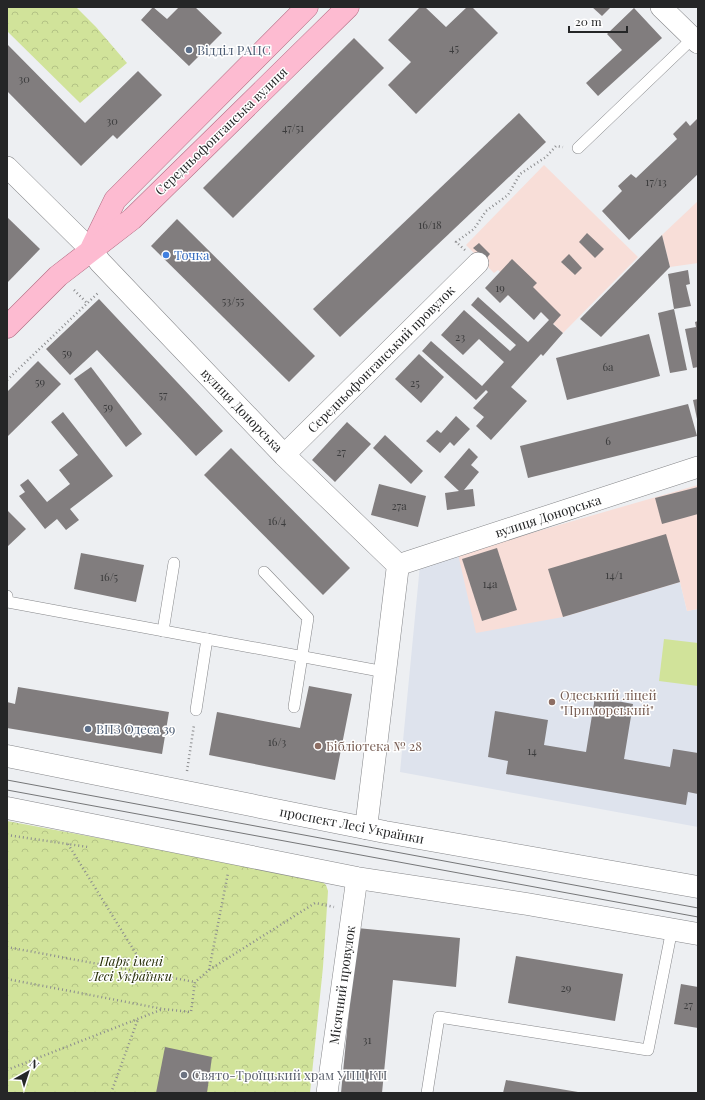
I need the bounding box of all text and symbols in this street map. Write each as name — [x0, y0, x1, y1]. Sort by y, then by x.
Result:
scale bar — [569, 8, 627, 34]
text: 20 m — [575, 13, 602, 29]
house number: 45 — [449, 40, 459, 55]
place label: Відділ РАЦС — [197, 41, 271, 58]
marker: Відділ РАЦС — [184, 45, 194, 55]
street label: Середньофонтанська вулиця — [151, 63, 290, 198]
house number: 30 — [18, 71, 30, 86]
house number: 30 — [106, 113, 118, 128]
house number: 47/51 — [282, 120, 304, 135]
house number: 17/13 — [645, 174, 667, 189]
house number: 16/18 — [418, 217, 442, 232]
place label: Точка — [174, 246, 210, 263]
marker: Точка — [161, 250, 171, 260]
house number: 19 — [495, 280, 505, 295]
street label: Середньофонтанський провулок — [303, 281, 458, 436]
house number: 53/55 — [222, 293, 245, 308]
house number: 23 — [455, 329, 465, 344]
house number: 59 — [62, 345, 72, 360]
house number: 6а — [602, 359, 614, 374]
street label: вулиця Донорська — [198, 364, 287, 456]
house number: 59 — [35, 374, 45, 389]
house number: 25 — [410, 375, 420, 390]
house number: 57 — [158, 387, 168, 402]
house number: 59 — [103, 399, 113, 414]
house number: 6 — [605, 433, 611, 448]
house number: 27 — [336, 444, 346, 459]
street label: вулиця Донорська — [493, 490, 604, 541]
house number: 27а — [391, 498, 407, 513]
house number: 16/4 — [268, 513, 287, 528]
house number: 14/1 — [605, 567, 623, 582]
house number: 16/5 — [100, 569, 119, 584]
house number: 14а — [483, 576, 498, 591]
place label: Одеський ліцей "Приморський" — [560, 686, 657, 718]
marker: Одеський ліцей "Приморський" — [547, 697, 557, 707]
place label: ВПЗ Одеса 39 — [96, 720, 175, 737]
marker: ВПЗ Одеса 39 — [83, 724, 93, 734]
house number: 16/3 — [268, 734, 286, 749]
place label: Бібліотека № 28 — [326, 737, 422, 754]
marker: Бібліотека № 28 — [313, 741, 323, 751]
house number: 14 — [527, 743, 537, 758]
street label: проспект Лесі Українки — [278, 802, 426, 847]
street label: Місячний провулок — [325, 924, 358, 1045]
park label: Парк імені Лесі Українки — [89, 952, 172, 984]
house number: 29 — [561, 980, 572, 995]
house number: 27 — [683, 997, 693, 1012]
house number: 31 — [362, 1032, 372, 1047]
north arrow — [8, 1052, 48, 1092]
text: N — [27, 1056, 42, 1072]
place label: Свято-Троїцький храм УПЦ КП — [192, 1066, 388, 1083]
marker: Свято-Троїцький храм УПЦ КП — [179, 1070, 189, 1080]

